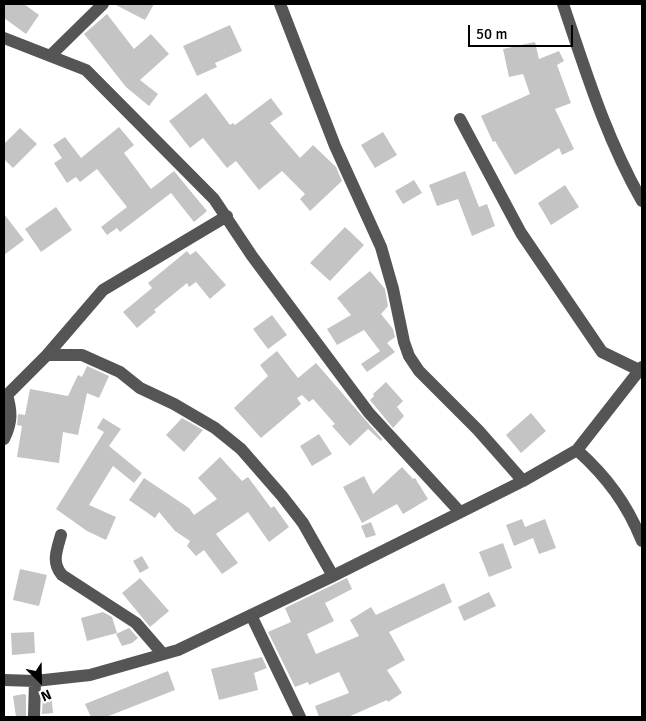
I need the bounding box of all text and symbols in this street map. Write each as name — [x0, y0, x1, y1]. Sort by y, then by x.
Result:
scale bar — [471, 15, 576, 47]
text: 50 m — [476, 25, 507, 43]
north arrow — [15, 656, 65, 706]
text: N — [38, 686, 54, 705]

